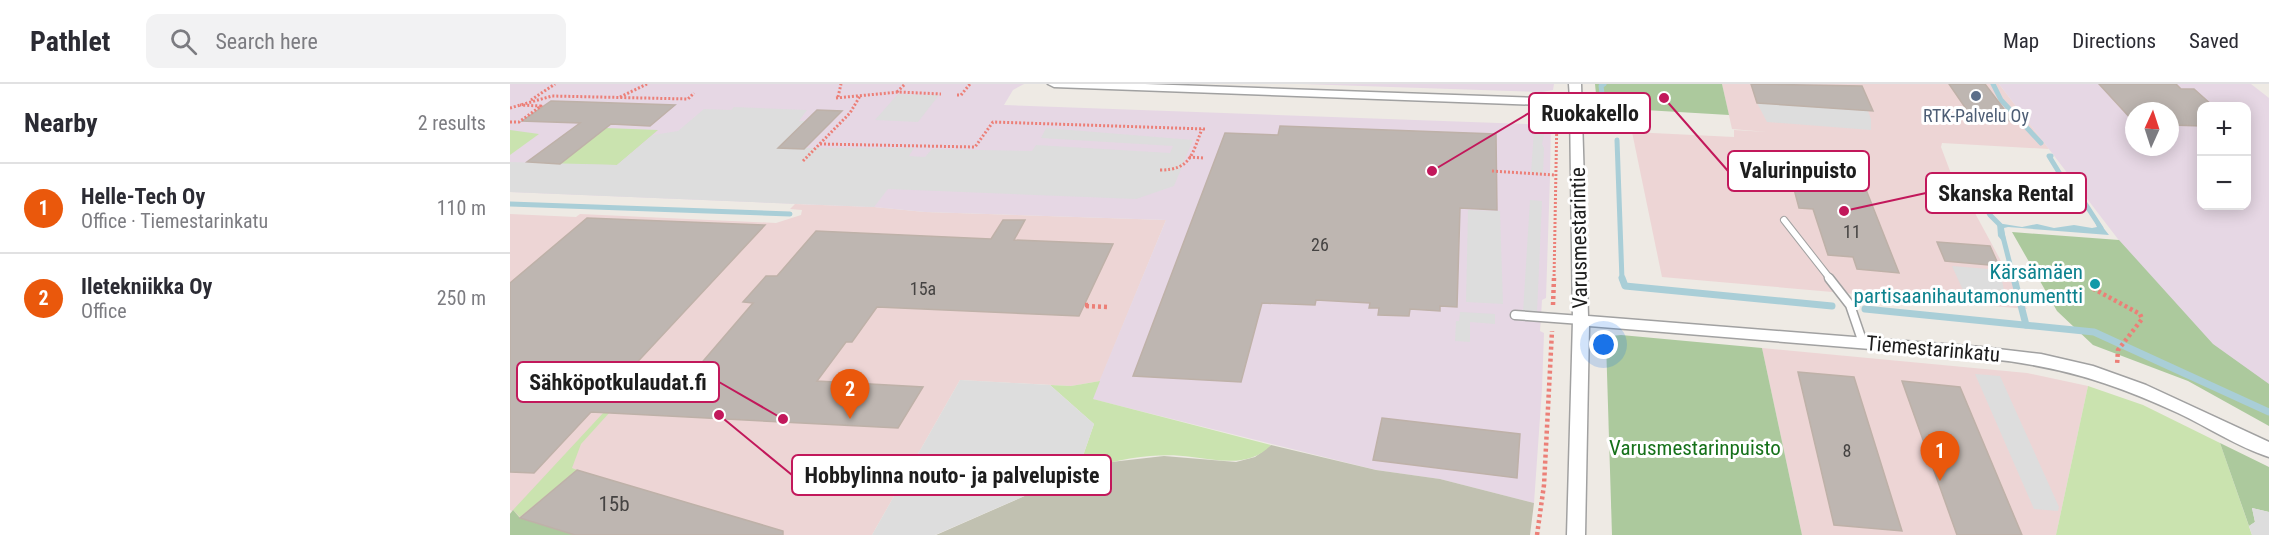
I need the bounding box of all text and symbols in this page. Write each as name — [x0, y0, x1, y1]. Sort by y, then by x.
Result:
search box — [146, 14, 566, 68]
text: Pathlet — [30, 25, 110, 58]
icon: search — [167, 25, 200, 58]
text: Search here — [215, 29, 318, 54]
text: Map — [2003, 29, 2039, 53]
text: Directions — [2072, 29, 2156, 53]
text: Saved — [2189, 29, 2239, 53]
marker: RTK-Palvelu Oy — [1969, 89, 1983, 103]
callout: Ruokakello — [1529, 93, 1650, 133]
text: Ruokakello — [1541, 101, 1639, 126]
north arrow — [2125, 102, 2179, 156]
map controls — [2197, 102, 2251, 210]
button: + — [2197, 102, 2251, 156]
place label: RTK-Palvelu Oy — [1923, 105, 2029, 126]
text: Nearby — [24, 108, 98, 138]
text: 2 results — [418, 111, 486, 135]
callout: Valurinpuisto — [1728, 151, 1869, 191]
button: − — [2197, 156, 2251, 210]
text: Valurinpuisto — [1739, 158, 1857, 183]
street label: Varusmestarintie — [1566, 167, 1592, 309]
callout: Skanska Rental — [1926, 173, 2086, 213]
text: Skanska Rental — [1938, 181, 2074, 206]
text: Helle-Tech Oy — [81, 184, 205, 209]
text: 1 — [38, 196, 49, 220]
text: 110 m — [437, 196, 486, 220]
text: Office · Tiemestarinkatu — [81, 209, 268, 233]
house number: 11 — [1843, 221, 1861, 242]
house number: 26 — [1311, 234, 1329, 255]
place label: Kärsämäen partisaanihautamonumentti — [1854, 260, 2083, 308]
text: Iletekniikka Oy — [81, 274, 212, 299]
marker: Kärsämäen partisaanihautamonumentti — [2088, 277, 2102, 291]
house number: 15a — [910, 278, 936, 299]
text: 2 — [38, 286, 49, 310]
text: 250 m — [437, 286, 486, 310]
text: Office — [81, 299, 127, 323]
your location — [1589, 330, 1618, 359]
street label: Tiemestarinkatu — [1865, 331, 2001, 367]
callout: Sähköpotkulaudat.fi — [517, 362, 719, 402]
text: Sähköpotkulaudat.fi — [529, 370, 707, 395]
pin: 2 — [830, 370, 870, 419]
pin: 1 — [1920, 432, 1960, 481]
park label: Varusmestarinpuisto — [1609, 436, 1781, 460]
house number: 8 — [1843, 440, 1851, 461]
callout: Hobbylinna nouto- ja palvelupiste — [792, 455, 1111, 495]
text: Hobbylinna nouto- ja palvelupiste — [804, 463, 1100, 488]
house number: 15b — [598, 492, 630, 516]

